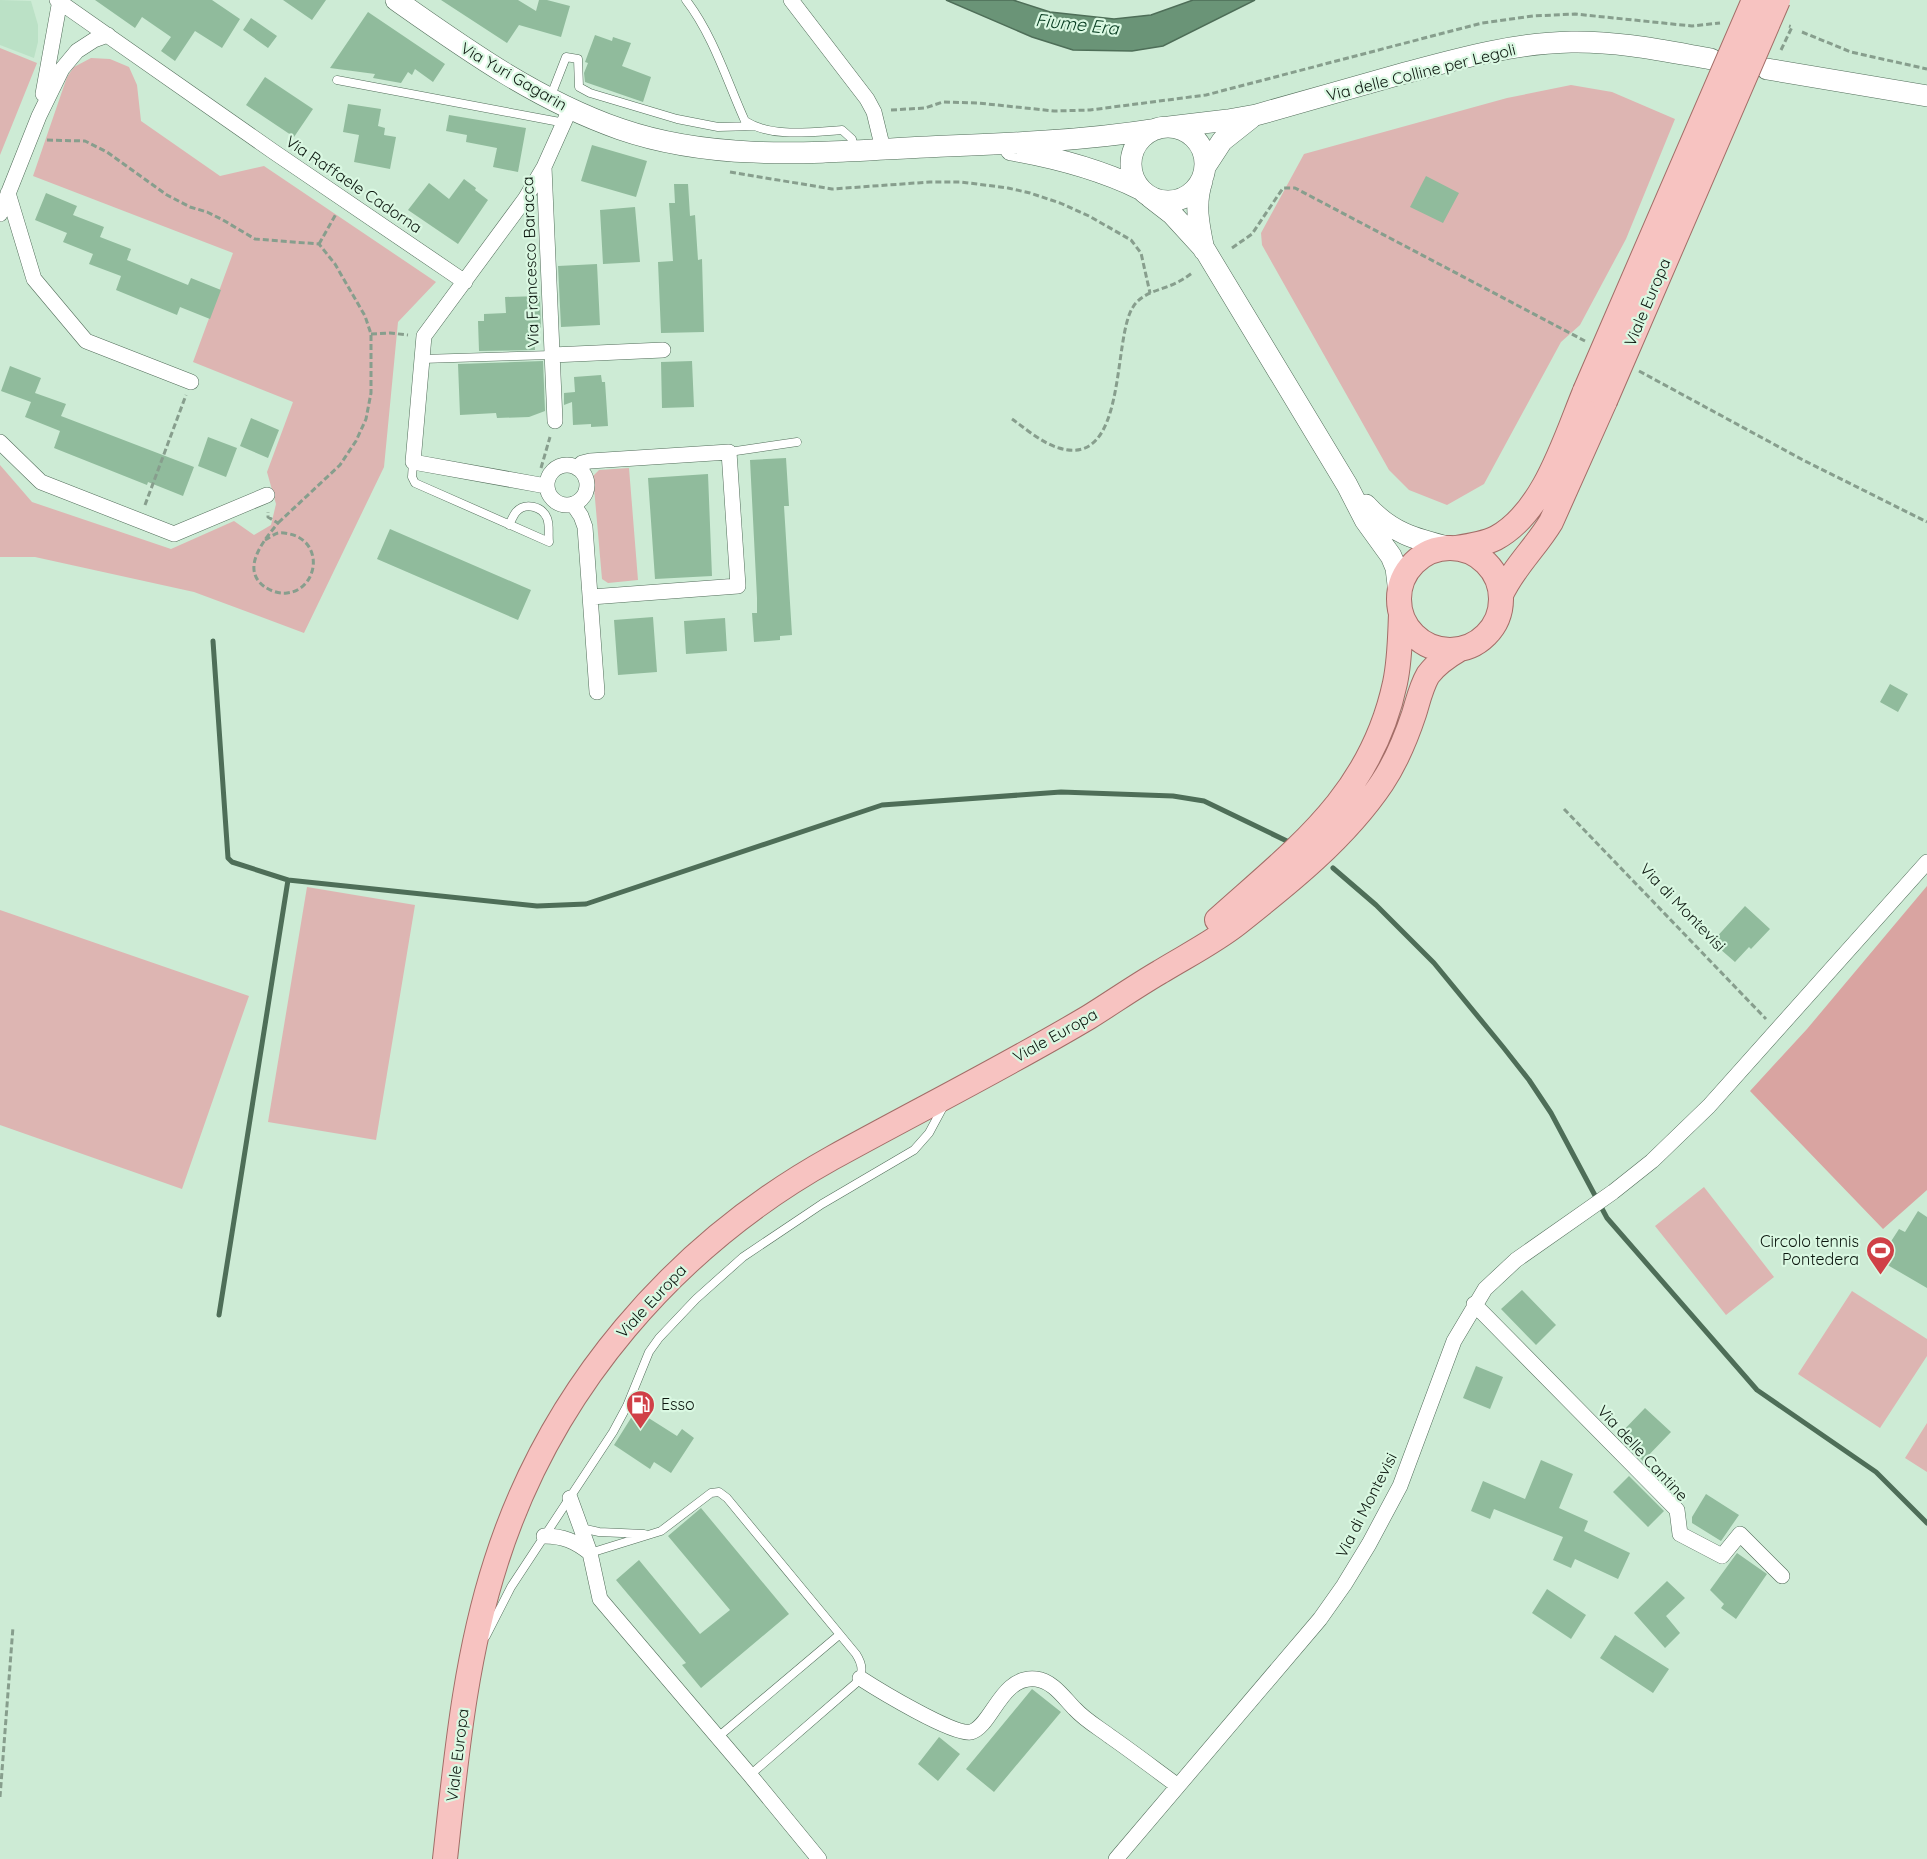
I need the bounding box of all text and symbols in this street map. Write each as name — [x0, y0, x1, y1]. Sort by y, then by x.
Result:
water label: Fiume Era — [1034, 8, 1121, 40]
street label: Via Yuri Gagarin — [457, 38, 571, 114]
street label: Via delle Colline per Legoli — [1324, 39, 1518, 105]
street label: Via Raffaele Cadorna — [282, 131, 426, 237]
street label: Via Francesco Baracca — [517, 176, 543, 348]
street label: Viale Europa — [1620, 255, 1674, 349]
street label: Via di Montevisi — [1636, 859, 1730, 955]
street label: Viale Europa — [1009, 1004, 1101, 1066]
place label: Circolo tennis Pontedera — [1760, 1231, 1859, 1269]
sports icon: Circolo tennis Pontedera — [1864, 1234, 1896, 1276]
street label: Viale Europa — [612, 1260, 690, 1342]
fuel station icon: Esso — [624, 1388, 656, 1430]
place label: Esso — [661, 1394, 695, 1414]
street label: Via delle Cantine — [1593, 1401, 1693, 1505]
street label: Via di Montevisi — [1331, 1449, 1401, 1561]
street label: Viale Europa — [441, 1707, 473, 1803]

